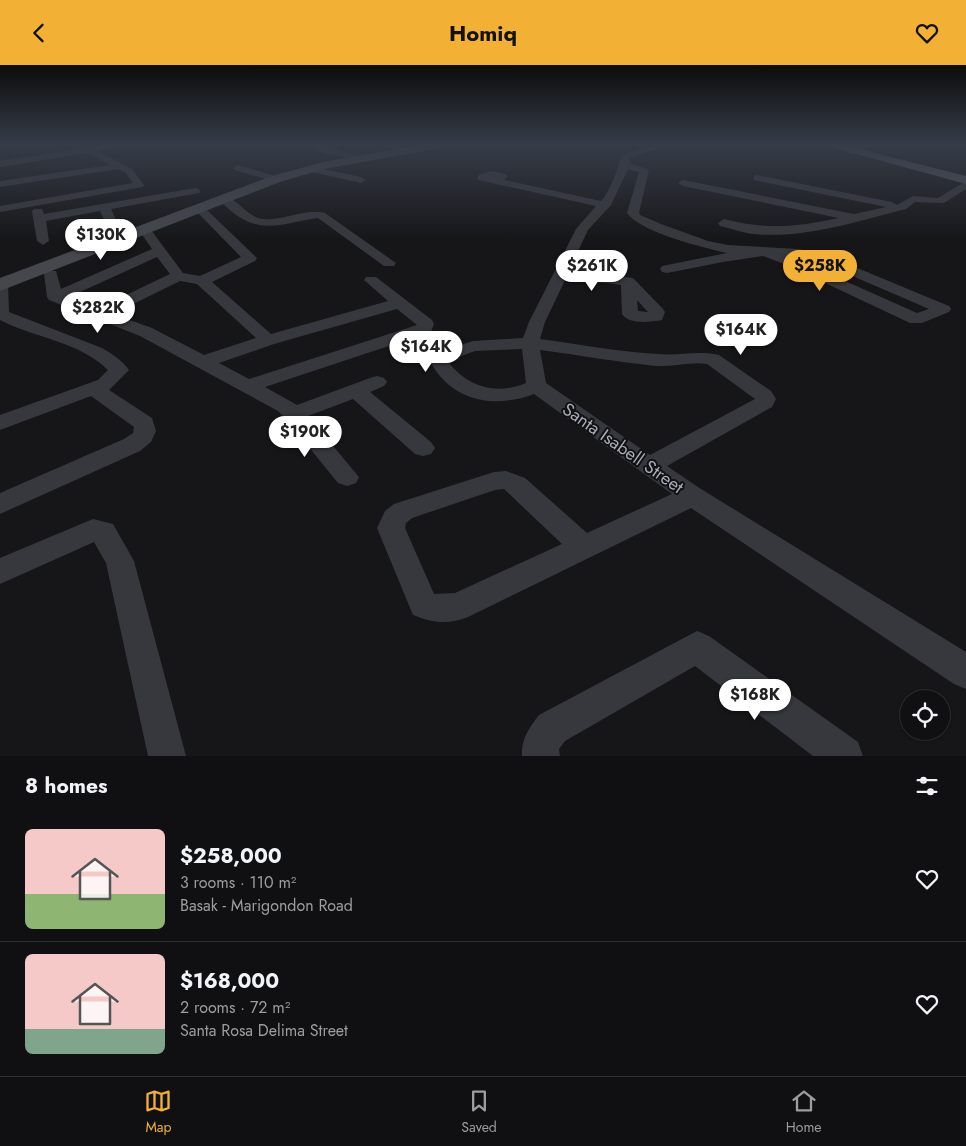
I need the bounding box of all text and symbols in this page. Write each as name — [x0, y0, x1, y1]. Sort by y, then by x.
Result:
text: Homiq — [449, 17, 517, 49]
icon: back — [25, 19, 53, 47]
icon: heart — [913, 19, 941, 47]
pin: $130K — [66, 219, 136, 261]
text: $130K — [76, 223, 126, 246]
pin: $261K — [557, 249, 627, 292]
pin: $258K — [785, 249, 855, 292]
text: $261K — [567, 254, 617, 277]
text: $258K — [794, 254, 846, 277]
pin: $282K — [63, 291, 133, 334]
text: $282K — [72, 296, 124, 319]
pin: $164K — [706, 313, 776, 356]
text: $164K — [715, 318, 767, 341]
pin: $164K — [391, 331, 461, 373]
text: $164K — [400, 335, 452, 358]
street label: Santa Isabell Street — [557, 396, 690, 500]
pin: $190K — [270, 415, 340, 458]
text: $190K — [280, 420, 330, 443]
pin: $168K — [720, 679, 790, 721]
text: $168K — [730, 683, 780, 706]
map controls — [900, 690, 950, 740]
button: locate — [900, 690, 950, 740]
text: 8 homes — [25, 771, 108, 801]
icon: filters — [913, 772, 941, 800]
text: $258,000 — [180, 841, 282, 871]
icon: home — [65, 849, 125, 909]
icon: heart — [913, 865, 941, 893]
text: 3 rooms · 110 m² — [180, 871, 296, 894]
text: Basak - Marigondon Road — [180, 894, 353, 917]
text: $168,000 — [180, 966, 279, 996]
icon: home — [65, 974, 125, 1034]
icon: heart — [913, 990, 941, 1018]
text: 2 rooms · 72 m² — [180, 996, 290, 1019]
text: Santa Rosa Delima Street — [180, 1019, 348, 1042]
tab: Map — [144, 1087, 172, 1137]
tab: Saved — [461, 1087, 497, 1137]
tab: Home — [786, 1087, 822, 1137]

